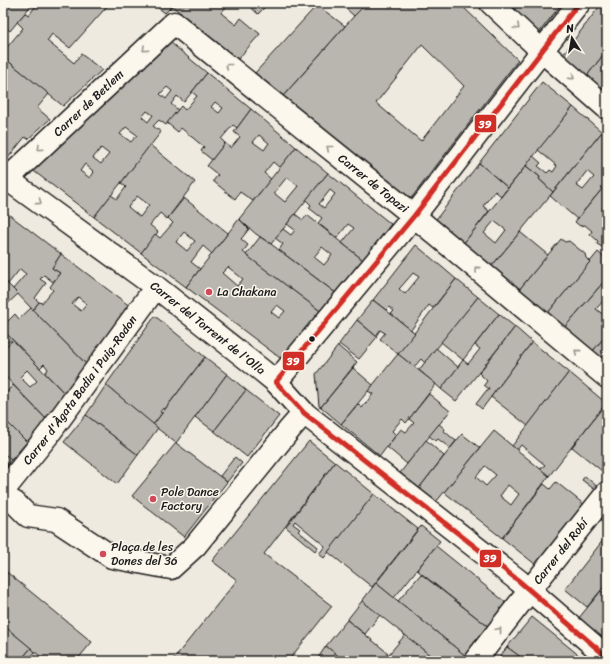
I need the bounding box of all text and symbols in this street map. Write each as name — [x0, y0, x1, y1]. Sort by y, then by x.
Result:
north arrow — [552, 18, 592, 58]
text: N — [564, 19, 576, 39]
one-way arrow — [512, 22, 519, 29]
one-way arrow — [143, 45, 150, 52]
street label: Carrer de Betlem — [48, 64, 129, 142]
one-way arrow — [225, 64, 232, 71]
one-way arrow — [567, 72, 574, 79]
line badge: 39 — [474, 114, 497, 133]
text: 39 — [478, 115, 492, 134]
one-way arrow — [37, 143, 45, 151]
one-way arrow — [326, 145, 333, 152]
street label: Carrer de Topazi — [333, 148, 414, 219]
one-way arrow — [34, 197, 41, 204]
one-way arrow — [474, 267, 482, 274]
street label: Carrer del Torrent de l'Olla — [145, 275, 271, 380]
place label: La Chakana — [217, 281, 276, 303]
marker: La Chakana — [204, 287, 214, 297]
street label: Carrer d'Àgata Badia i Puig-Rodon — [17, 310, 143, 470]
unlabelled marker — [307, 334, 317, 344]
one-way arrow — [574, 350, 582, 357]
line badge: 39 — [282, 351, 305, 371]
text: 39 — [286, 352, 300, 371]
place label: Pole Dance Factory — [161, 481, 219, 517]
marker: Pole Dance Factory — [148, 494, 158, 504]
street label: Carrer del Robí — [527, 512, 595, 589]
place label: Plaça de les Dones del 36 — [111, 536, 178, 572]
marker: Plaça de les Dones del 36 — [98, 549, 108, 559]
line badge: 39 — [479, 549, 502, 568]
text: 39 — [483, 549, 497, 568]
one-way arrow — [494, 628, 501, 635]

